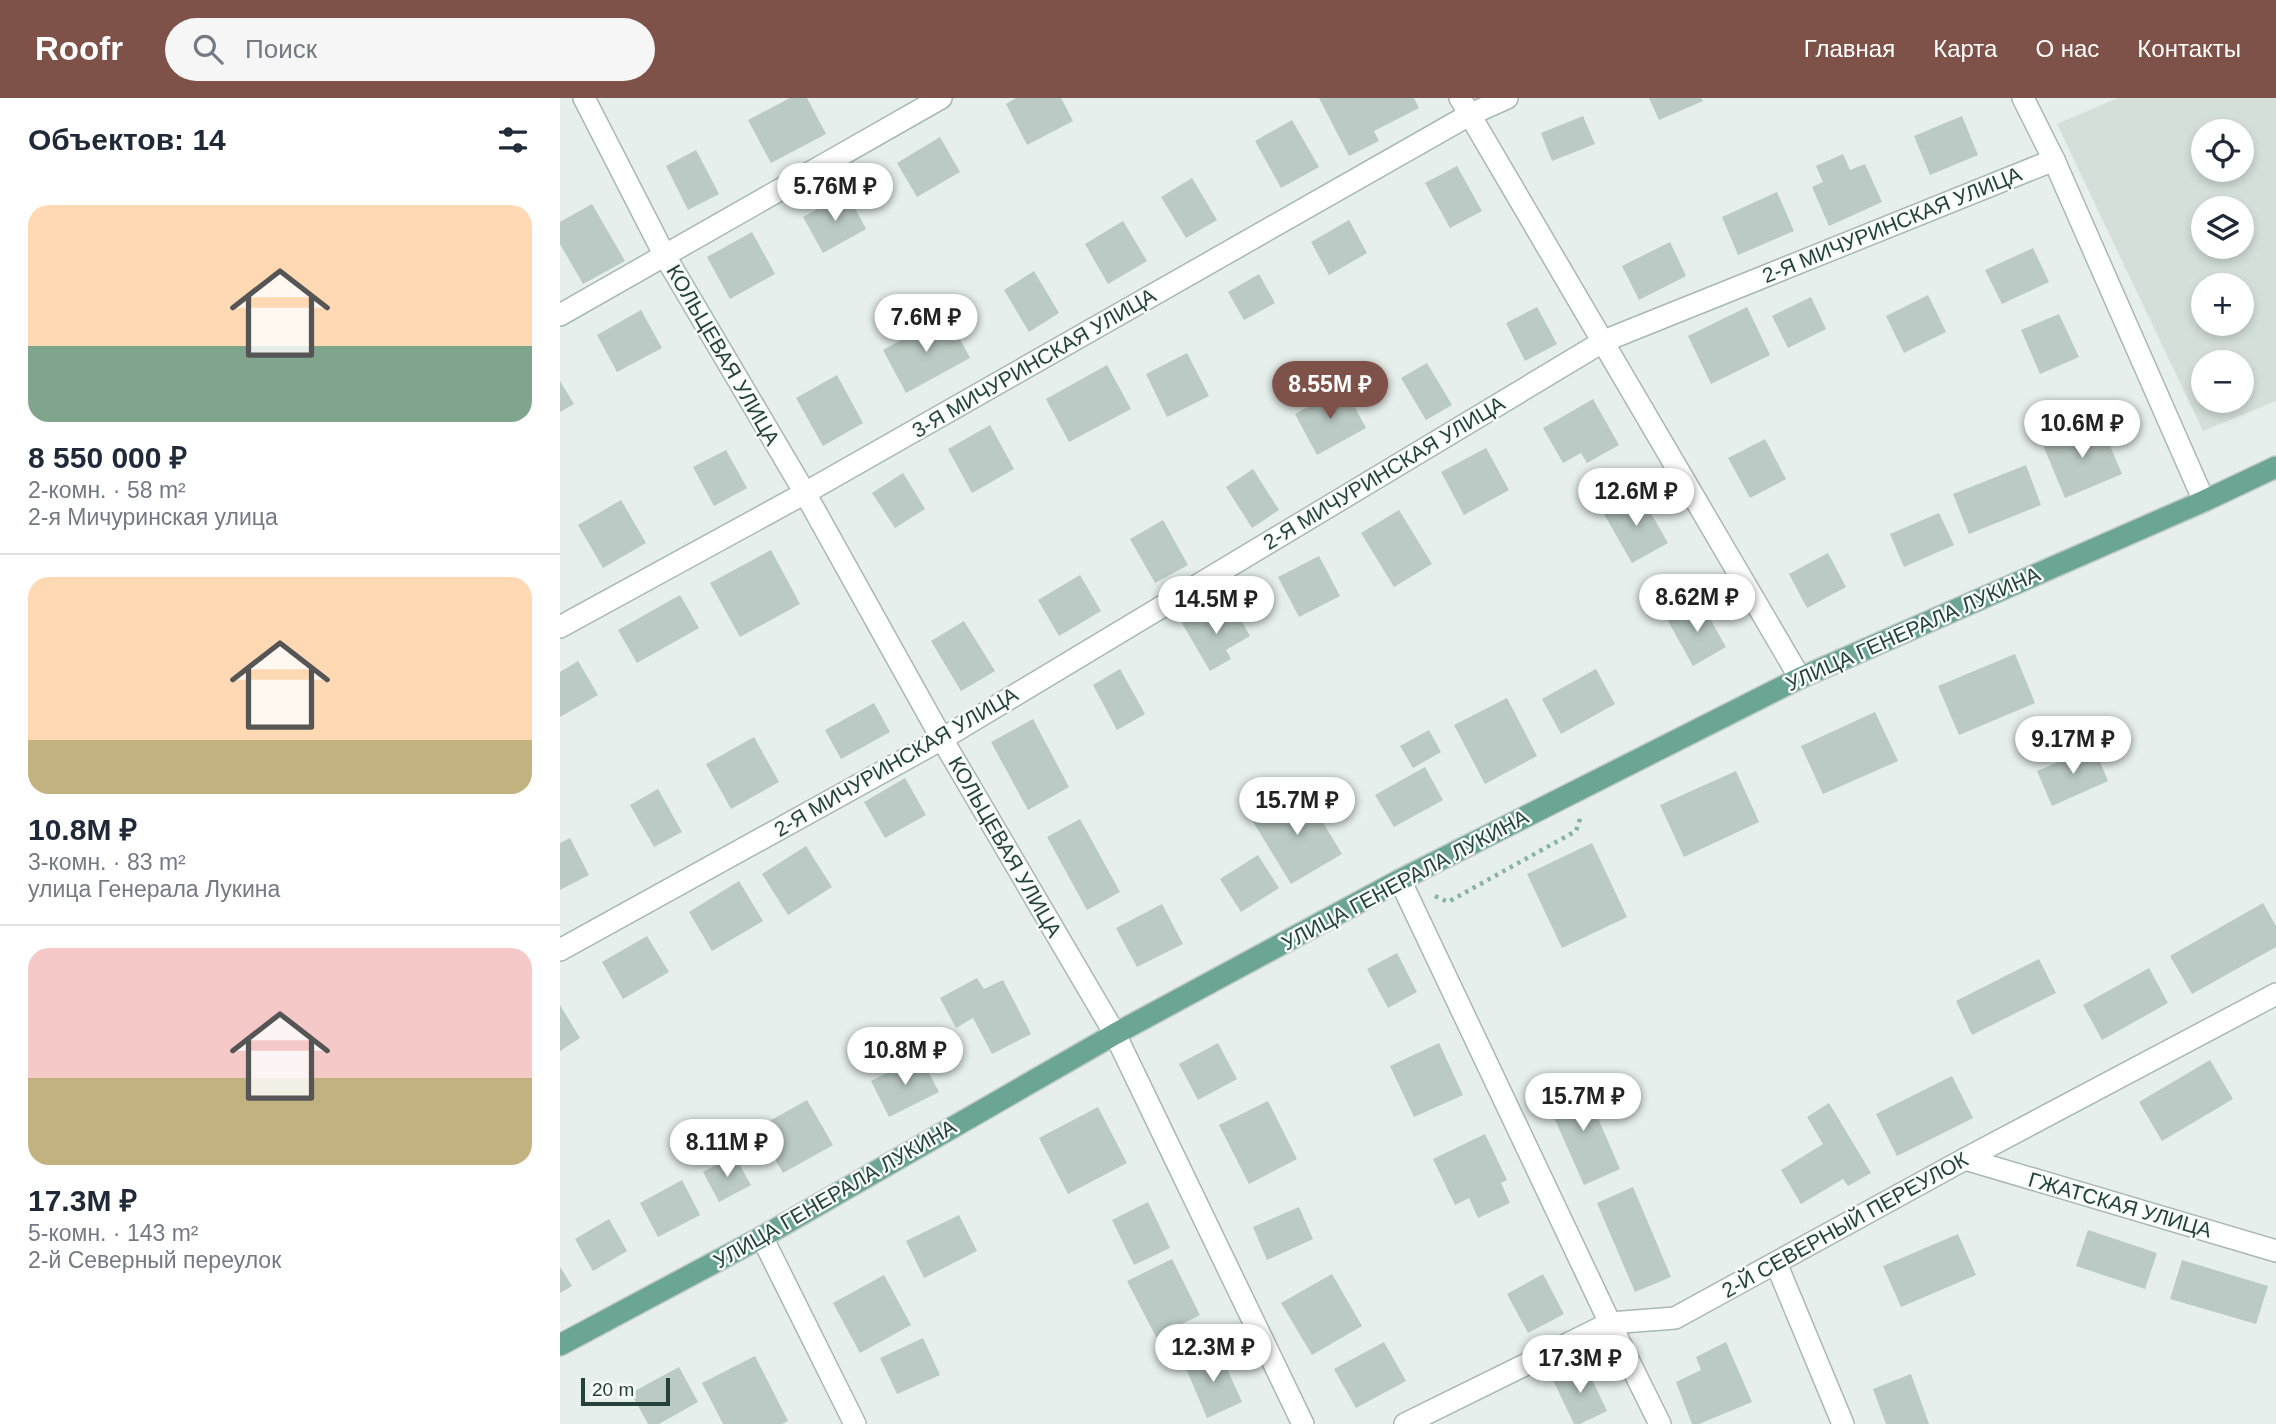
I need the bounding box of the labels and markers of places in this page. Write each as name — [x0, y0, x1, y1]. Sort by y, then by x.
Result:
pin: 5.76M ₽ — [770, 164, 900, 223]
pin: 7.6M ₽ — [869, 294, 983, 354]
pin: 8.55M ₽ — [1265, 362, 1395, 421]
pin: 10.6M ₽ — [2017, 400, 2147, 460]
pin: 12.6M ₽ — [1571, 468, 1701, 528]
pin: 8.62M ₽ — [1632, 574, 1762, 634]
pin: 14.5M ₽ — [1151, 576, 1281, 636]
pin: 9.17M ₽ — [2008, 716, 2138, 776]
pin: 15.7M ₽ — [1232, 778, 1362, 837]
pin: 10.8M ₽ — [840, 1028, 970, 1087]
pin: 15.7M ₽ — [1518, 1074, 1648, 1133]
pin: 8.11M ₽ — [662, 1119, 792, 1179]
pin: 12.3M ₽ — [1148, 1324, 1278, 1384]
pin: 17.3M ₽ — [1515, 1336, 1645, 1395]

